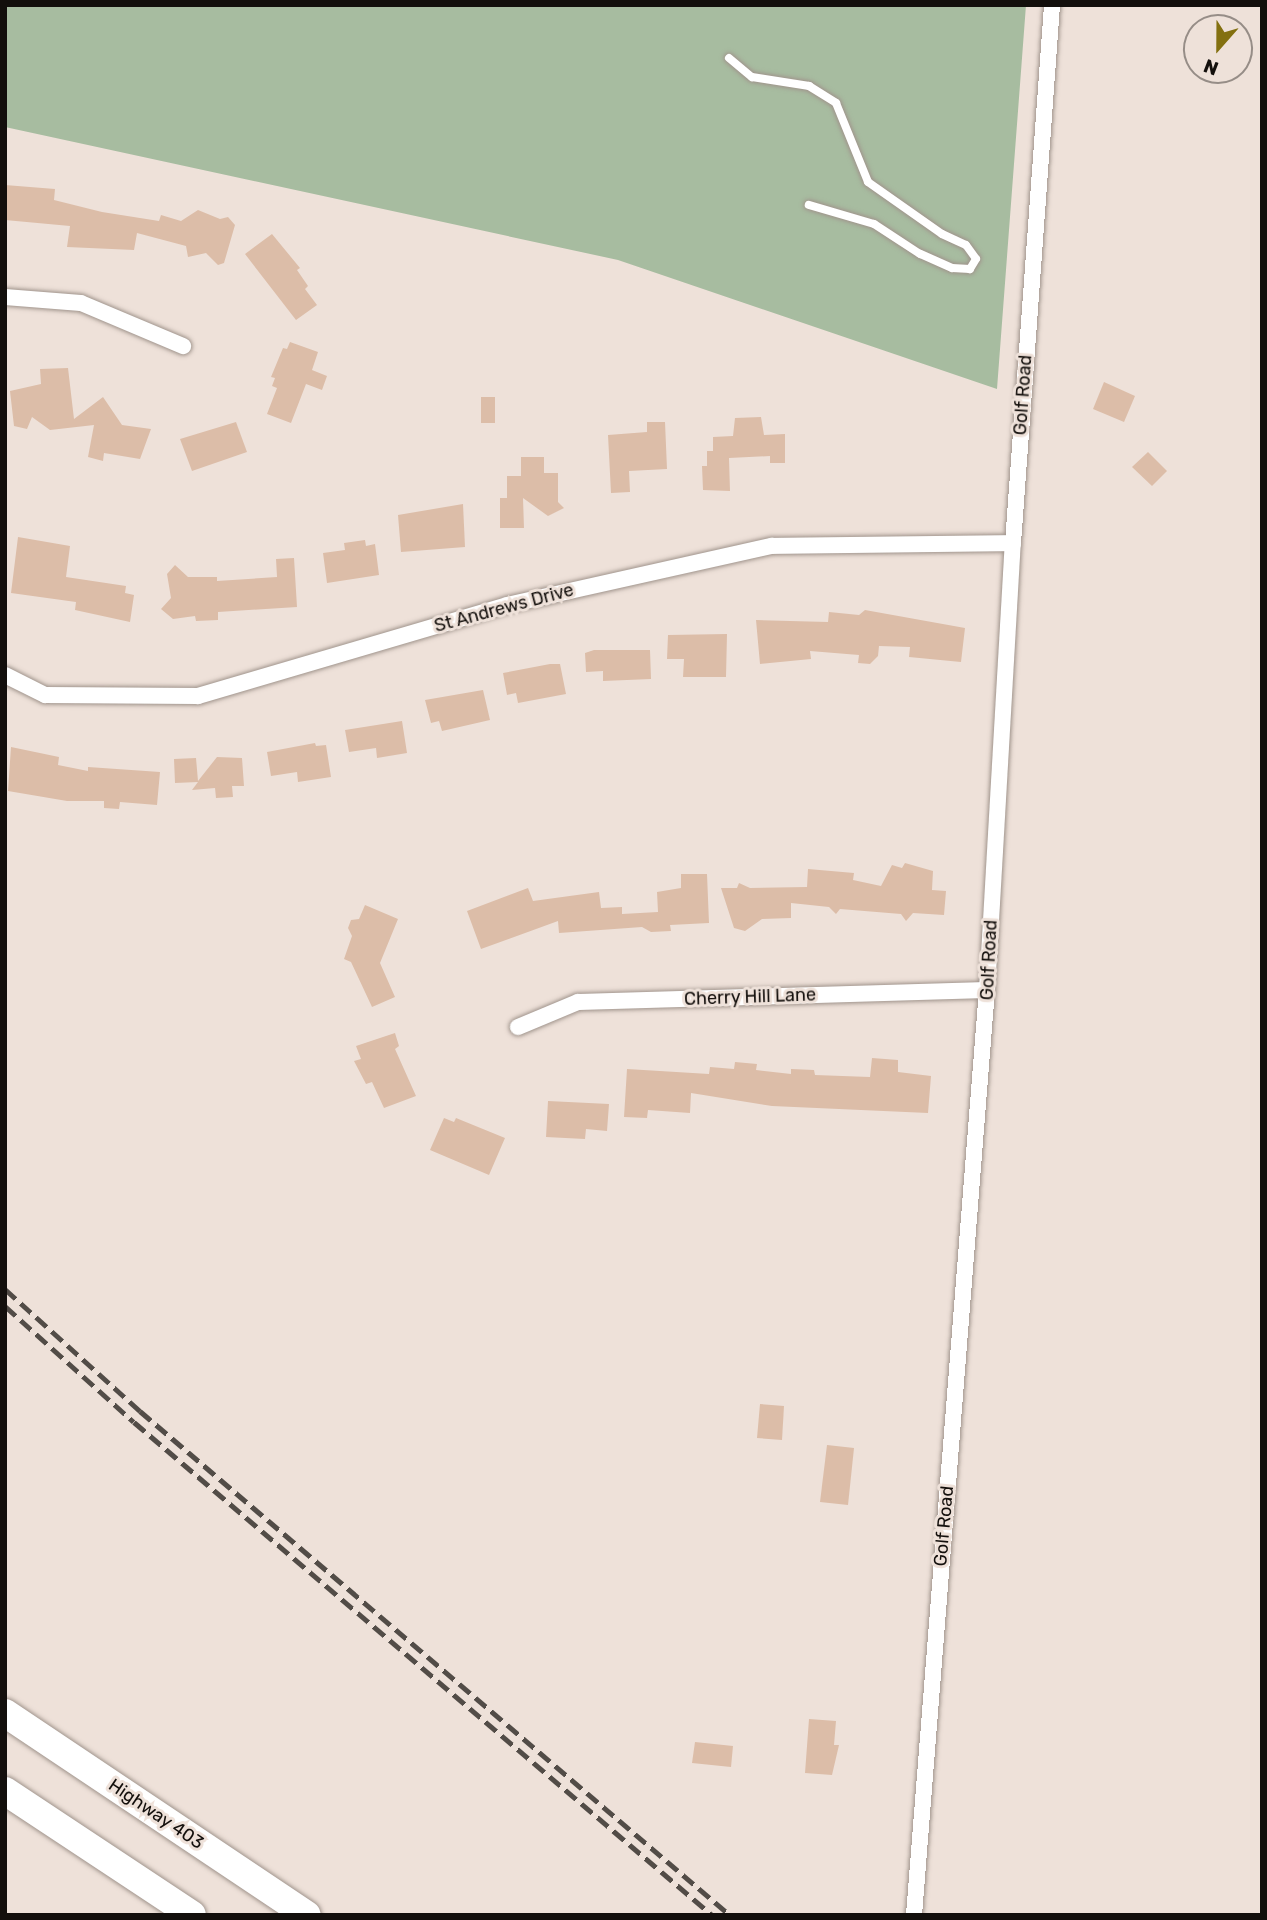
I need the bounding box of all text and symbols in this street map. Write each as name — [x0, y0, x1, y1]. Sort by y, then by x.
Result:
north arrow — [1183, 14, 1253, 84]
text: N — [1201, 54, 1222, 80]
street label: Golf Road — [1009, 354, 1037, 436]
street label: St Andrews Drive — [432, 579, 576, 637]
street label: Golf Road — [976, 919, 1002, 1001]
street label: Cherry Hill Lane — [683, 984, 817, 1010]
street label: Golf Road — [930, 1485, 958, 1567]
street label: Highway 403 — [104, 1774, 208, 1854]

